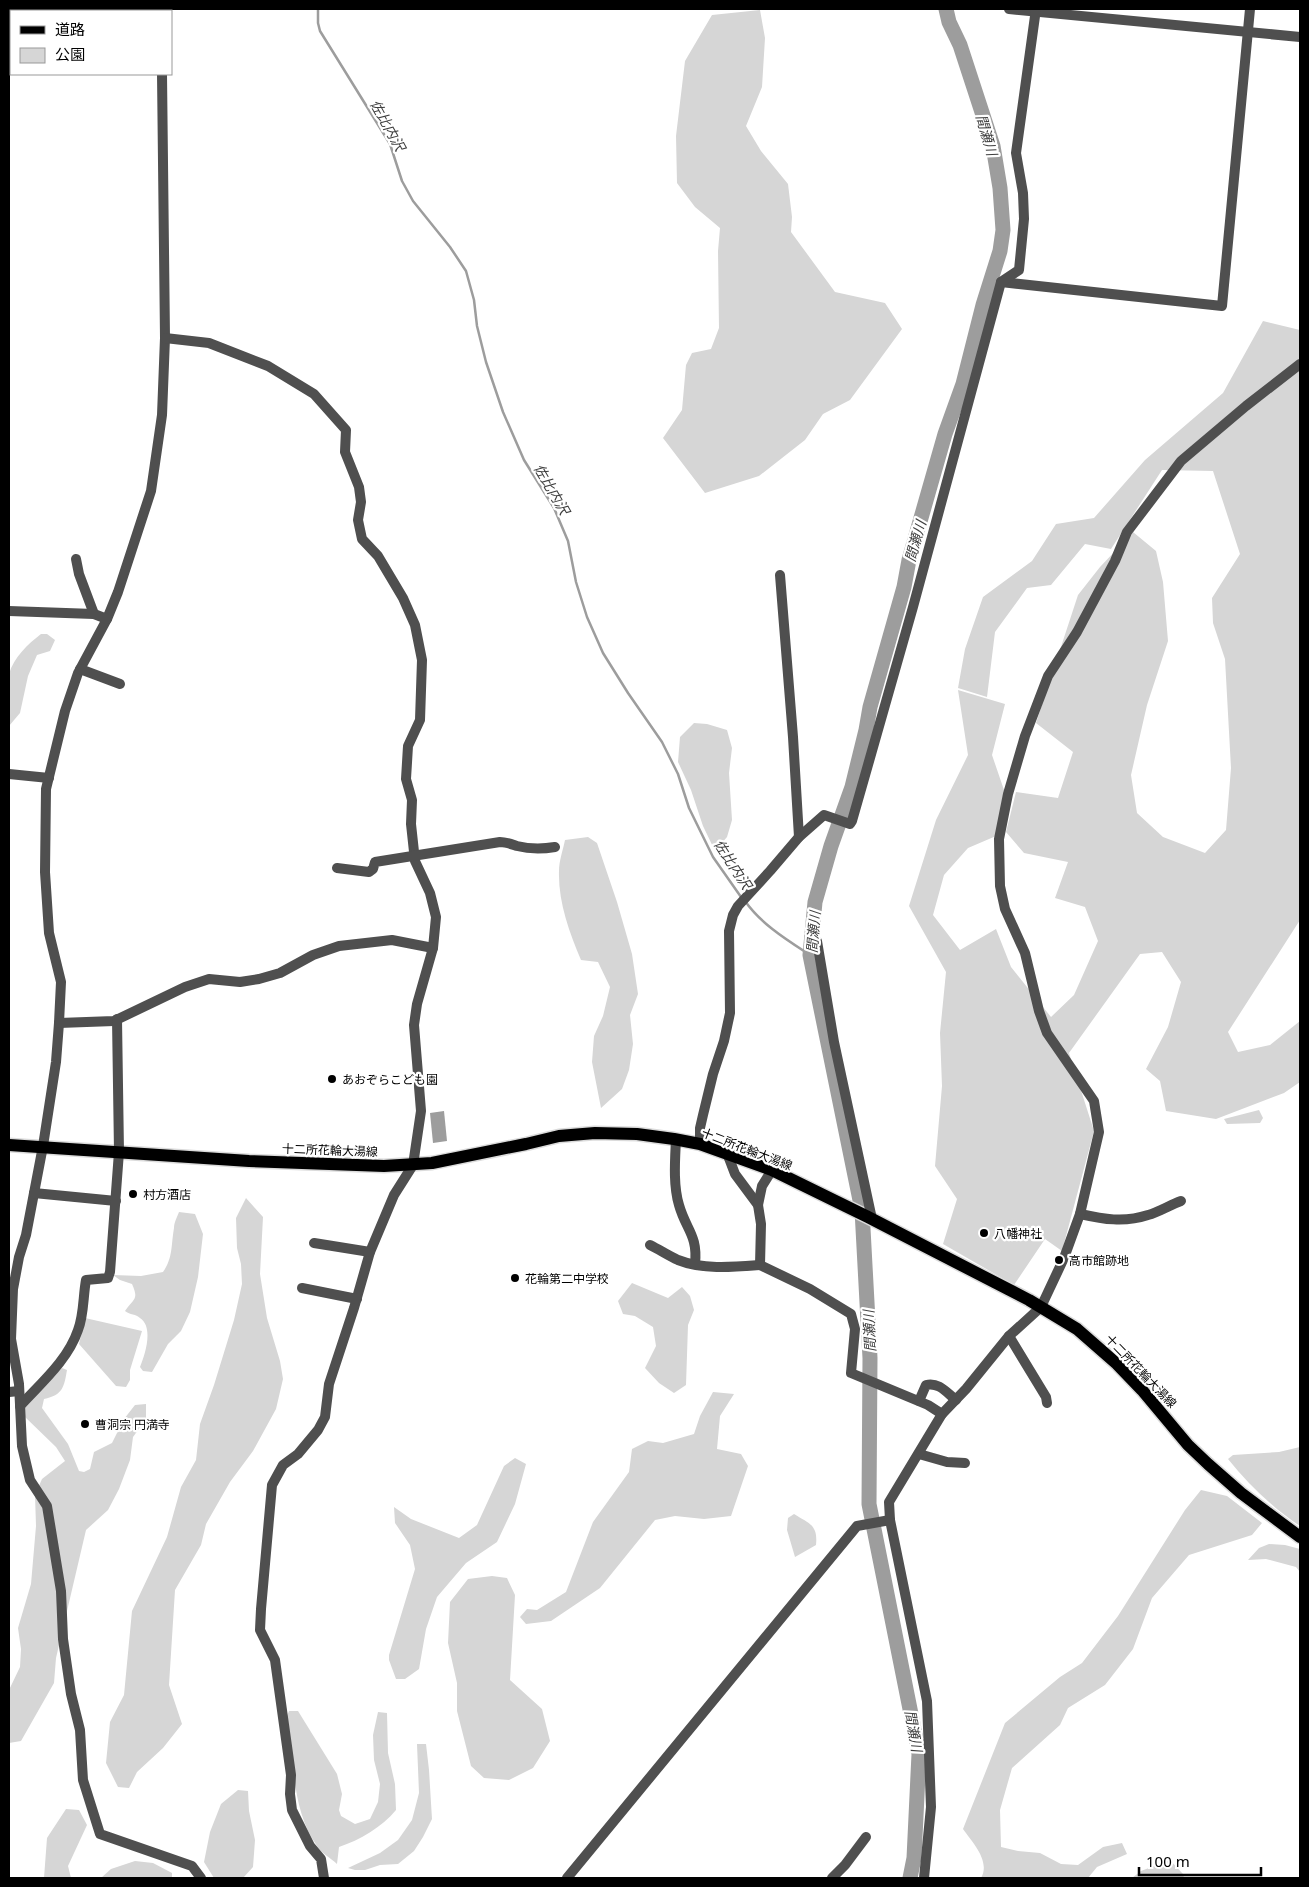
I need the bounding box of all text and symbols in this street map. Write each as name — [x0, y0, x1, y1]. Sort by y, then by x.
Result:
legend — [10, 10, 172, 75]
text: 道路 — [55, 19, 85, 39]
text: 公園 — [55, 44, 85, 64]
water label: 佐比内沢 — [366, 96, 411, 156]
water label: 間瀬川 — [972, 112, 1002, 160]
water label: 佐比内沢 — [530, 460, 575, 520]
water label: 間瀬川 — [900, 516, 930, 564]
water label: 佐比内沢 — [710, 835, 757, 894]
water label: 間瀬川 — [802, 908, 824, 954]
place label: あおぞらこども園 — [342, 1071, 438, 1088]
marker: あおぞらこども園 — [326, 1073, 338, 1085]
street label: 十二所花輪大湯線 — [699, 1124, 795, 1174]
street label: 十二所花輪大湯線 — [282, 1140, 378, 1160]
place label: 村方酒店 — [143, 1186, 191, 1203]
marker: 村方酒店 — [127, 1188, 139, 1200]
place label: 八幡神社 — [994, 1225, 1042, 1242]
marker: 八幡神社 — [978, 1227, 990, 1239]
place label: 高市館跡地 — [1069, 1252, 1129, 1269]
marker: 高市館跡地 — [1053, 1254, 1065, 1266]
place label: 花輪第二中学校 — [525, 1270, 609, 1287]
marker: 花輪第二中学校 — [509, 1272, 521, 1284]
water label: 間瀬川 — [858, 1308, 880, 1352]
street label: 十二所花輪大湯線 — [1102, 1331, 1180, 1411]
place label: 曹洞宗 円満寺 — [95, 1416, 170, 1433]
marker: 曹洞宗 円満寺 — [79, 1418, 91, 1430]
water label: 間瀬川 — [901, 1709, 927, 1755]
scale bar — [1139, 1844, 1262, 1876]
text: 100 m — [1146, 1851, 1190, 1871]

